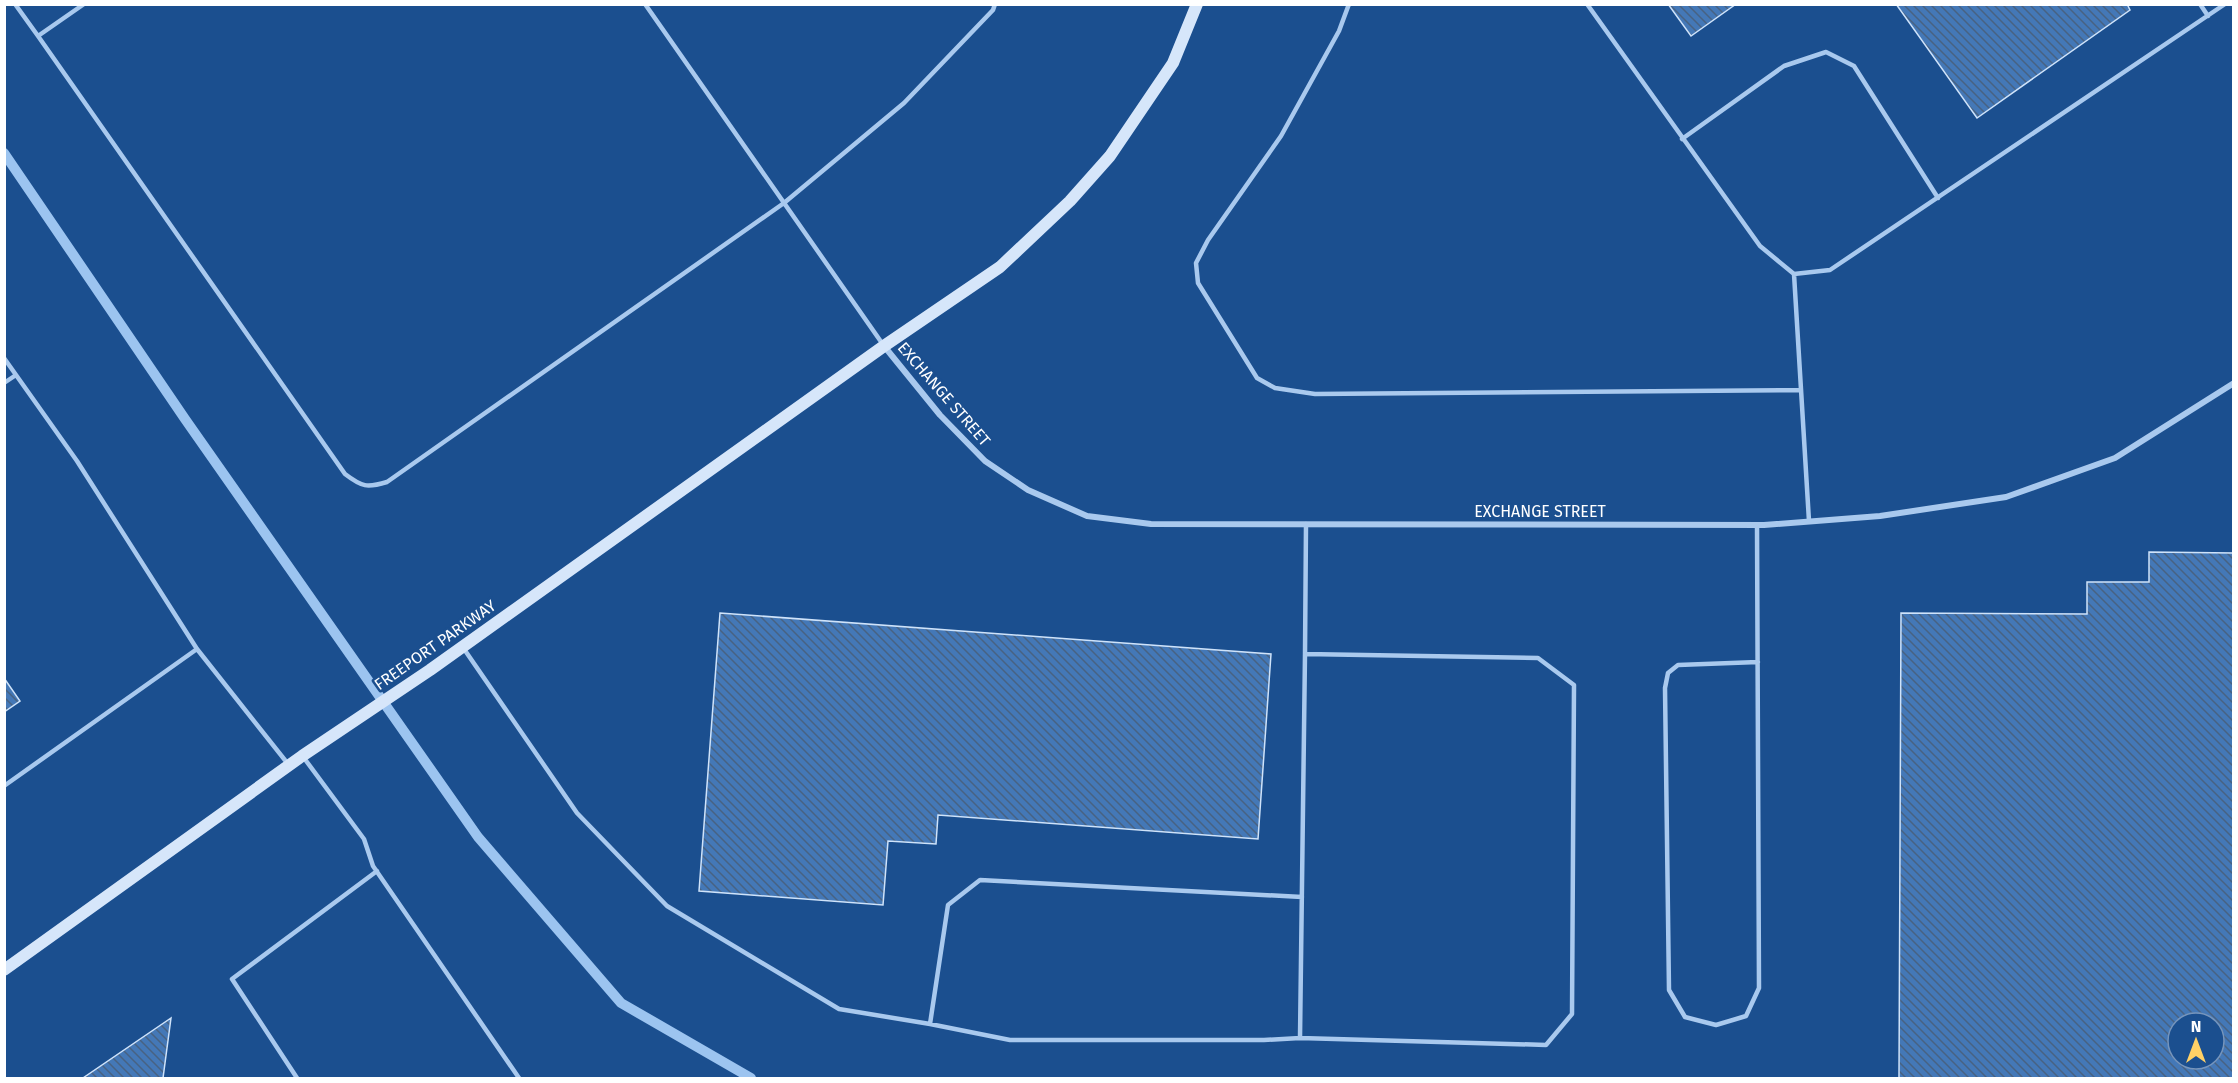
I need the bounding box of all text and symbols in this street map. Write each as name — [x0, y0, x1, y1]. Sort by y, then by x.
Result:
street label: EXCHANGE STREET — [894, 338, 995, 450]
street label: EXCHANGE STREET — [1474, 502, 1606, 521]
street label: FREEPORT PARKWAY — [371, 596, 500, 694]
north arrow — [2166, 1011, 2226, 1071]
text: N — [2191, 1017, 2201, 1036]

